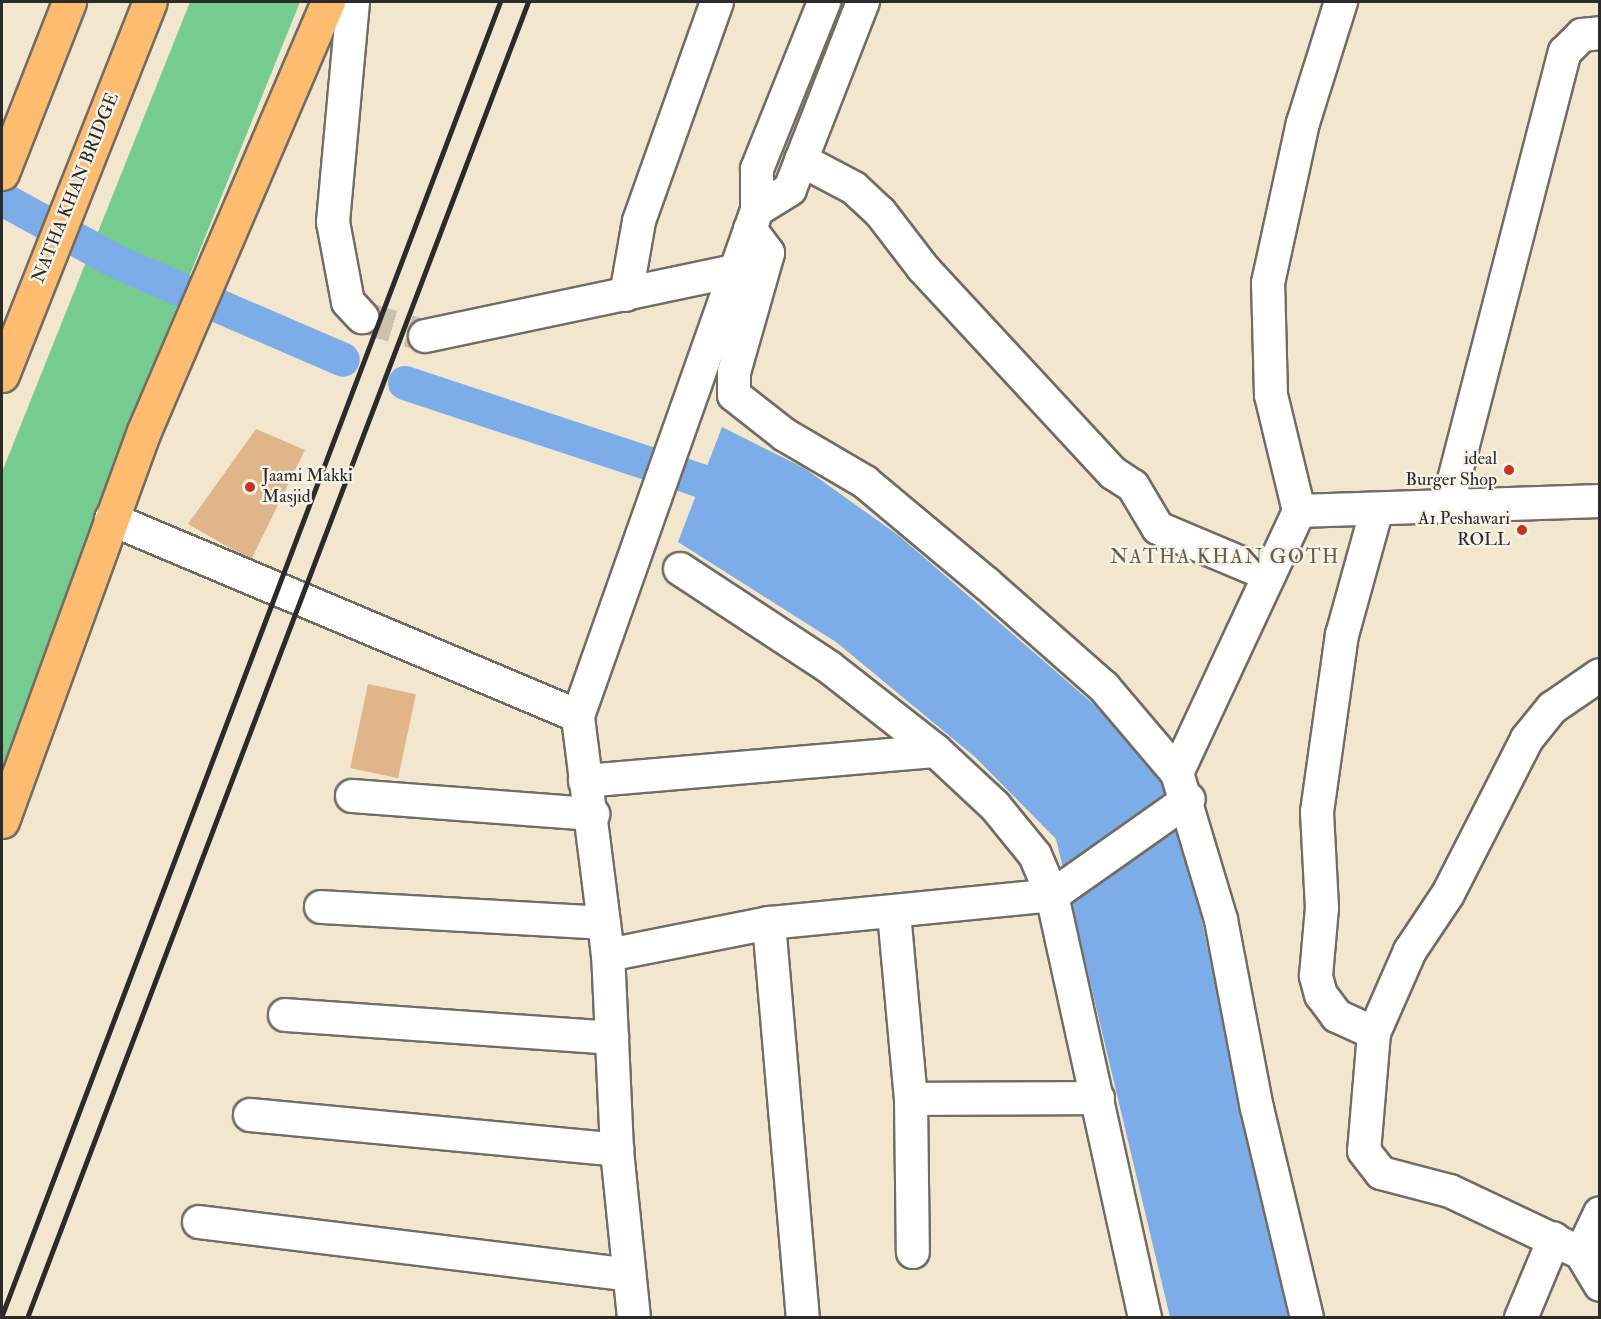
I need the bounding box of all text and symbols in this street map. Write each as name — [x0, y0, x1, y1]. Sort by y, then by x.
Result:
street label: NATHA KHAN BRIDGE — [28, 90, 124, 286]
place label: ideal Burger Shop — [1405, 449, 1497, 492]
marker: ideal Burger Shop — [1502, 463, 1516, 477]
place label: Jaami Makki Masjid — [262, 466, 353, 508]
marker: Jaami Makki Masjid — [243, 480, 257, 494]
place label: A1 Peshawari ROLL — [1418, 509, 1510, 552]
marker: A1 Peshawari ROLL — [1515, 523, 1529, 537]
district label: NATHA KHAN GOTH — [1110, 544, 1340, 568]

